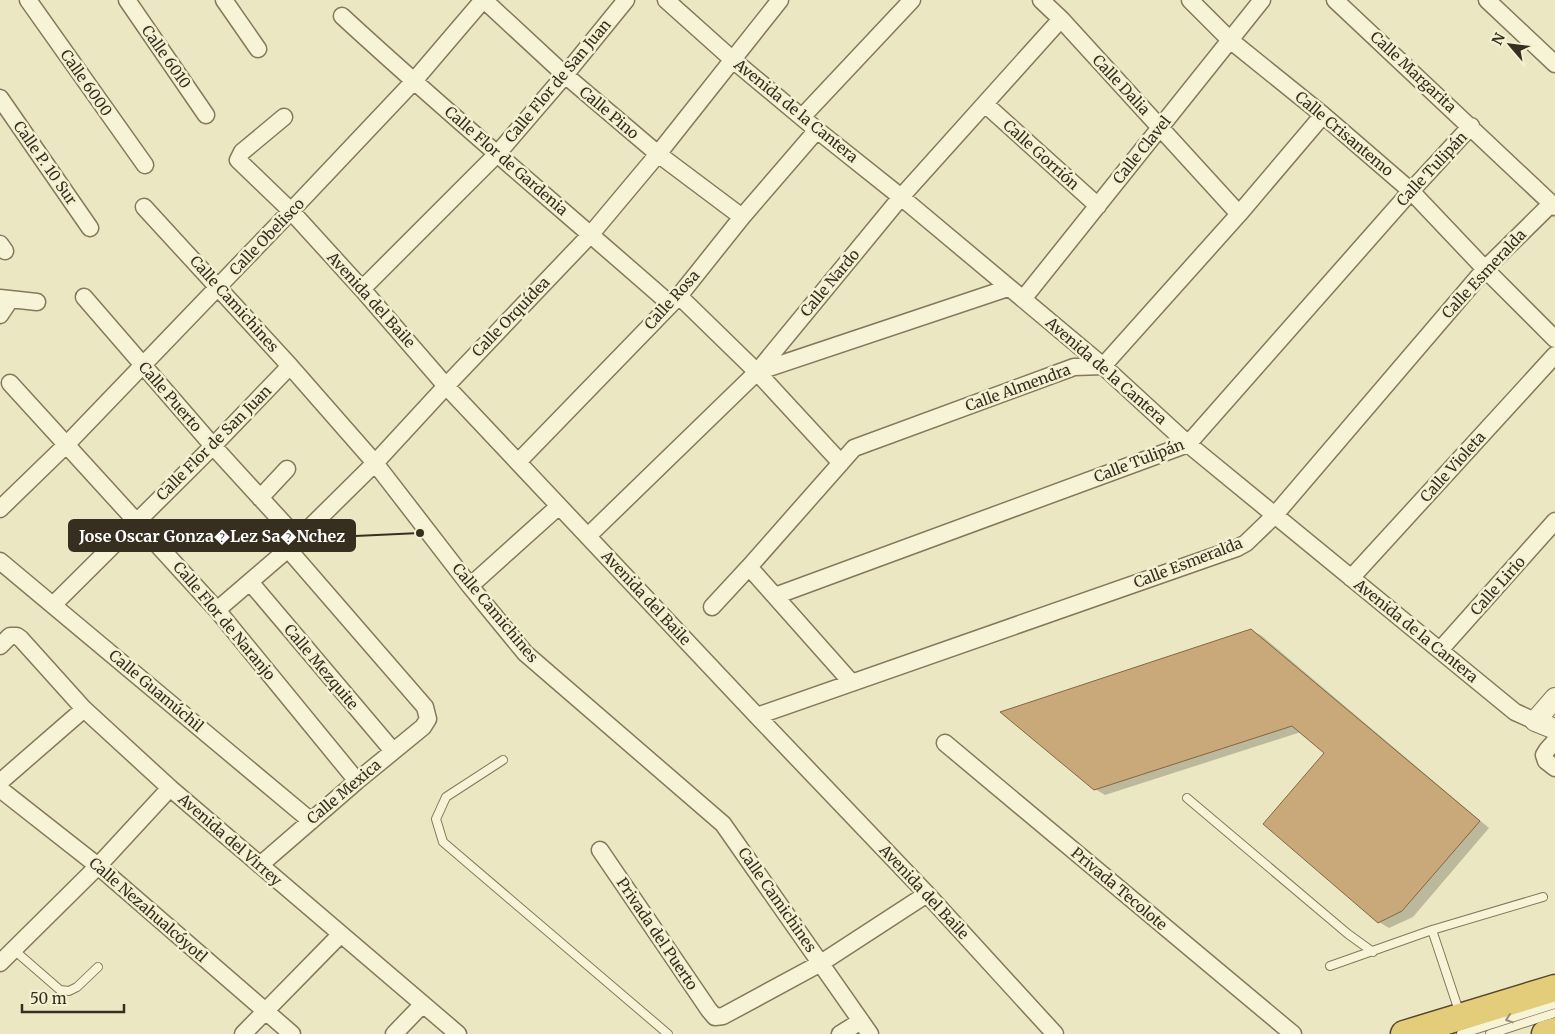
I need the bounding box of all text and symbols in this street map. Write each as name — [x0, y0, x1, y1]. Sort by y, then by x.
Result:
street label: Calle Flor de San Juan — [500, 15, 615, 146]
north arrow — [1485, 20, 1535, 70]
street label: Calle 6010 — [138, 22, 195, 92]
street label: Calle Margarita — [1366, 27, 1460, 116]
text: N — [1488, 30, 1509, 48]
street label: Calle 6000 — [57, 46, 116, 120]
street label: Calle Dalia — [1089, 50, 1154, 119]
street label: Avenida de la Cantera — [730, 54, 862, 166]
street label: Calle Pino — [576, 82, 643, 143]
street label: Calle Crisantemo — [1291, 87, 1397, 180]
street label: Calle Flor de Gardenia — [441, 102, 572, 219]
street label: Calle Clavel — [1108, 112, 1175, 187]
street label: Calle Gorrión — [999, 116, 1083, 194]
street label: Calle P. 10 Sur — [10, 117, 81, 208]
street label: Calle Tulipán — [1392, 127, 1471, 210]
street label: Calle Obelisco — [225, 194, 308, 279]
street label: Calle Esmeralda — [1437, 225, 1530, 322]
street label: Calle Nardo — [796, 245, 864, 320]
street label: Avenida del Baile — [323, 247, 419, 352]
street label: Calle Camichines — [186, 251, 283, 356]
street label: Calle Rosa — [640, 266, 703, 333]
street label: Calle Orquídea — [468, 273, 554, 361]
street label: Avenida de la Cantera — [1041, 312, 1171, 428]
street label: Calle Puerto — [135, 358, 206, 436]
street label: Calle Almendra — [963, 360, 1073, 415]
street label: Calle Flor de San Juan — [152, 381, 275, 504]
street label: Calle Violeta — [1416, 427, 1489, 506]
street label: Calle Tulipán — [1091, 435, 1187, 486]
callout: Jose Oscar Gonza�Lez Sa�Nchez — [69, 520, 355, 551]
text: Jose Oscar Gonza�Lez Sa�Nchez — [78, 526, 345, 546]
street label: Calle Esmeralda — [1131, 533, 1245, 592]
street label: Avenida del Baile — [597, 546, 695, 649]
street label: Calle Lirio — [1466, 552, 1529, 619]
street label: Calle Flor de Naranjo — [169, 557, 280, 684]
street label: Calle Camichines — [448, 559, 542, 666]
street label: Avenida de la Cantera — [1350, 574, 1482, 686]
street label: Calle Mezquite — [280, 620, 363, 713]
street label: Calle Guamúchil — [105, 646, 208, 736]
street label: Calle Mexica — [303, 755, 385, 828]
street label: Avenida del Virrey — [174, 789, 286, 890]
street label: Avenida del Baile — [875, 840, 973, 943]
street label: Privada Tecolote — [1068, 843, 1171, 934]
street label: Calle Camichines — [734, 844, 821, 956]
street label: Calle Nezahualcóyotl — [85, 853, 211, 966]
street label: Privada del Puerto — [613, 874, 702, 994]
scale bar — [22, 982, 125, 1014]
text: 50 m — [30, 989, 67, 1008]
one-way arrow — [1505, 1014, 1513, 1024]

